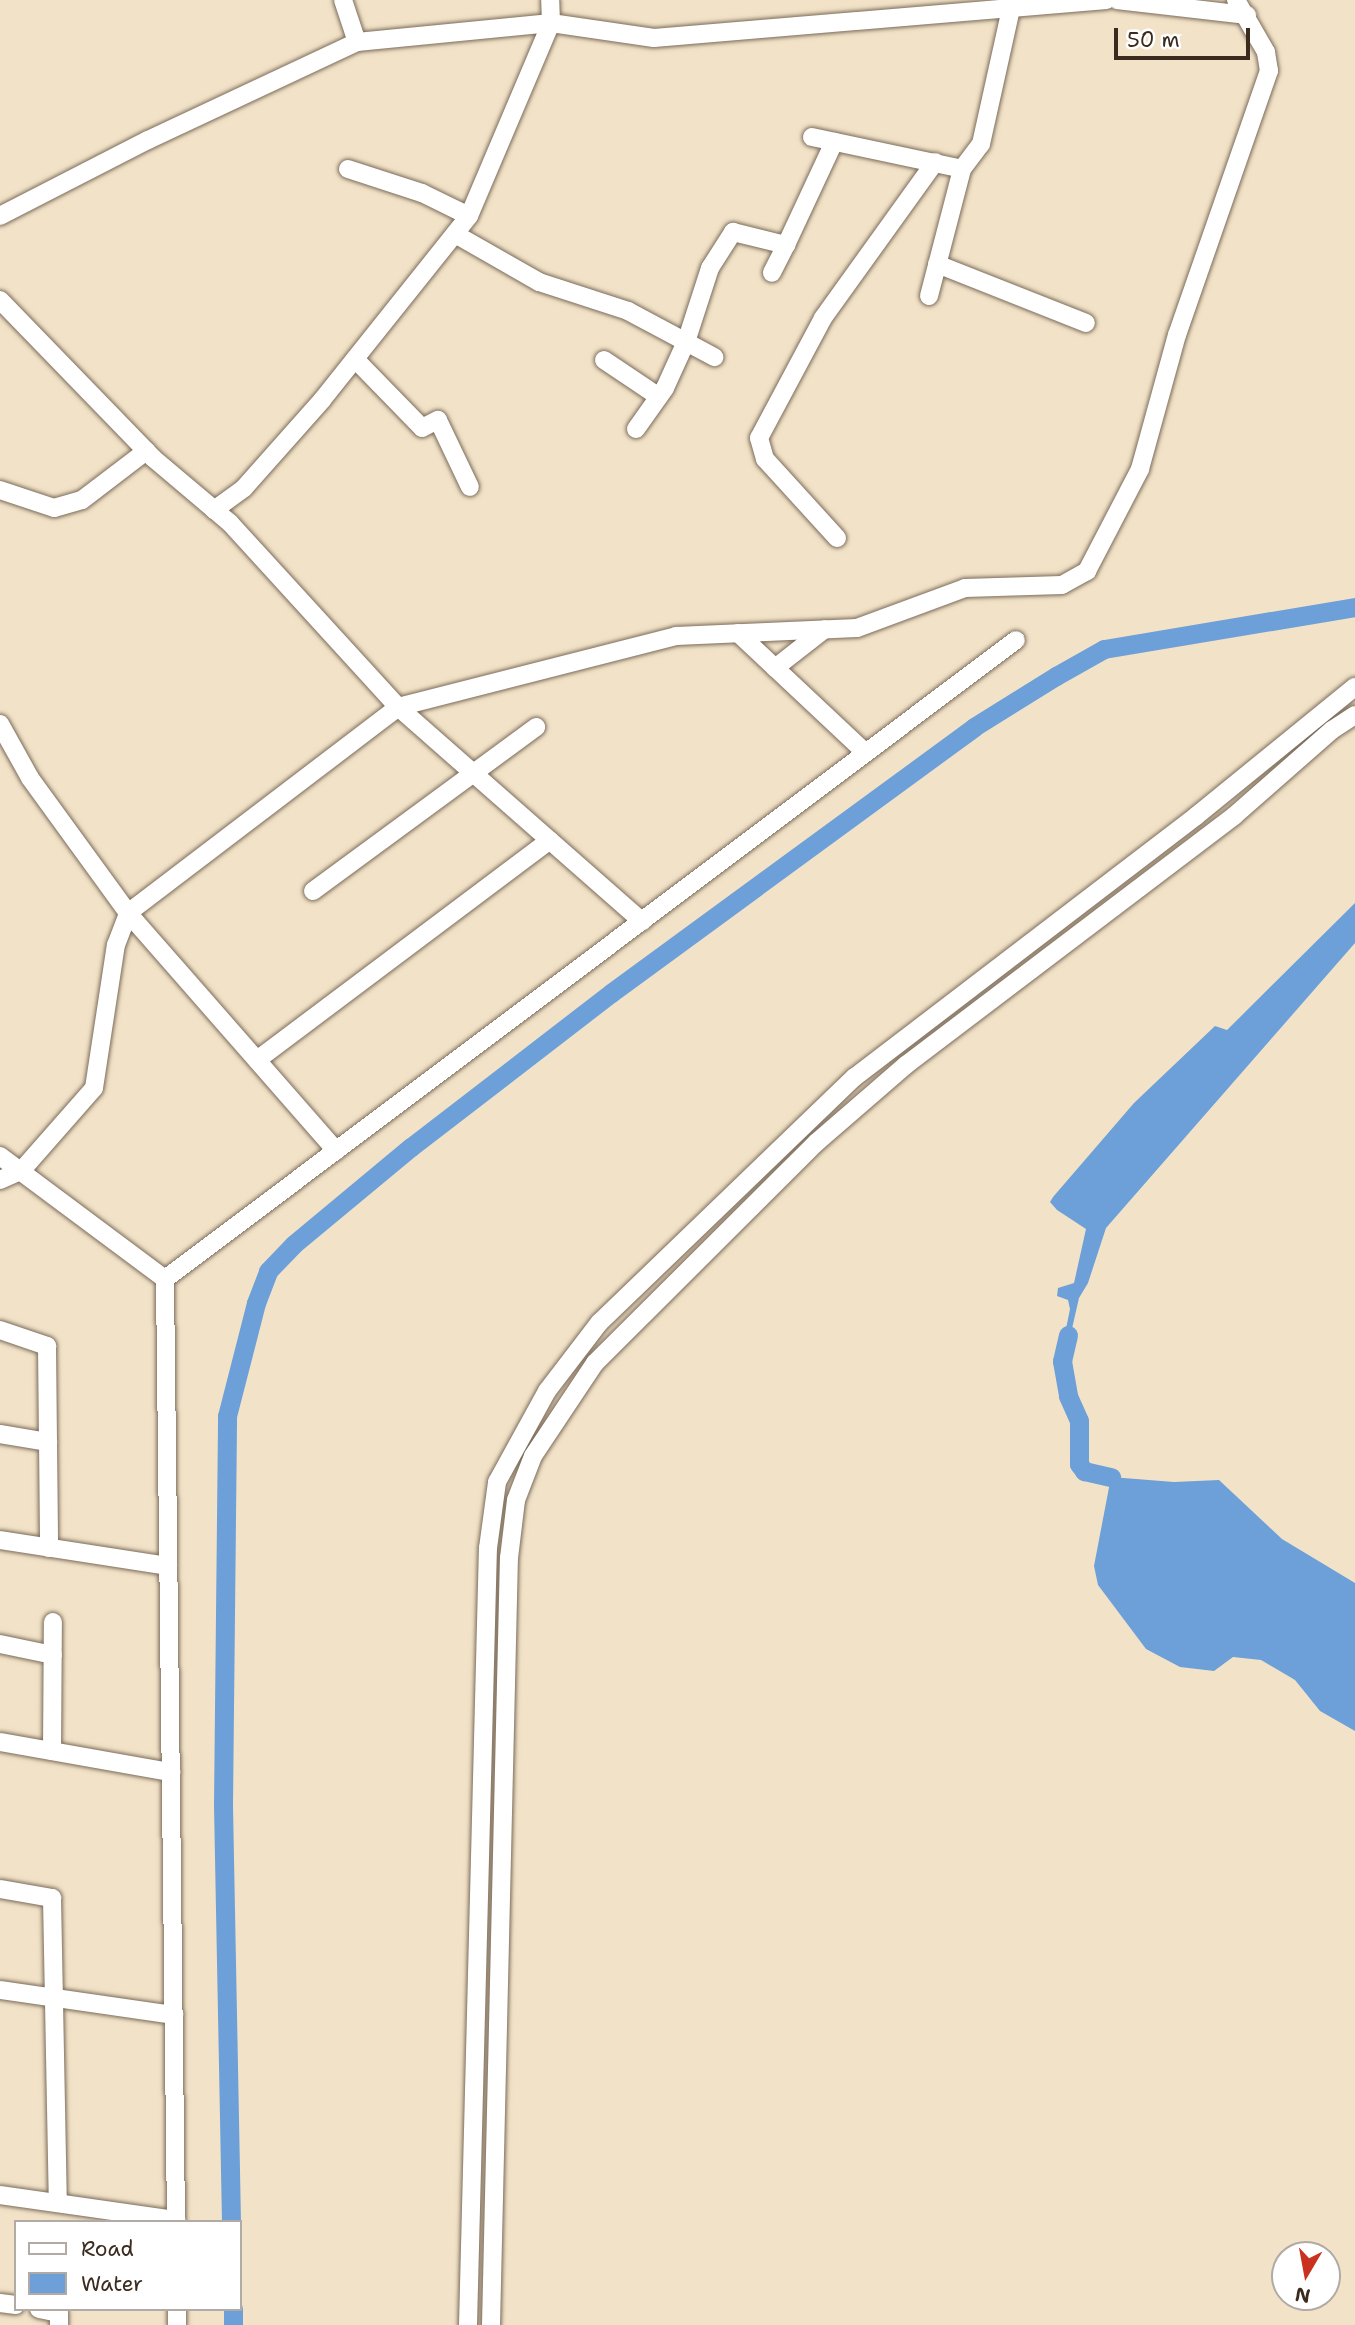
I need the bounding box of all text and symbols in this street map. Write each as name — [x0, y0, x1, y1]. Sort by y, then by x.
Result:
scale bar — [1117, 14, 1254, 58]
text: 50 m — [1127, 26, 1180, 54]
legend — [14, 2220, 242, 2311]
text: Road — [81, 2235, 134, 2263]
north arrow — [1271, 2241, 1341, 2311]
text: Water — [81, 2270, 143, 2298]
text: N — [1293, 2282, 1312, 2309]

